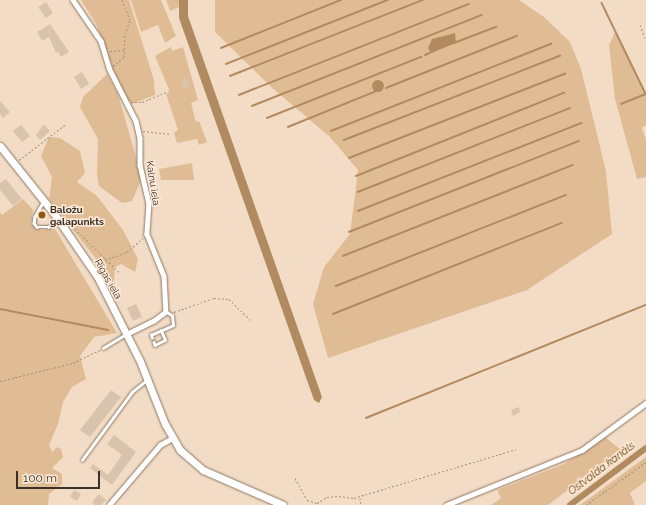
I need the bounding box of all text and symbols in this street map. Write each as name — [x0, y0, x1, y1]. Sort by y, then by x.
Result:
street label: Kalnu iela — [144, 160, 162, 206]
place label: Baložu galapunkts — [50, 203, 104, 226]
marker: Baložu galapunkts — [37, 210, 47, 220]
street label: Rīgas iela — [92, 257, 124, 301]
water label: Ostvalda kanāls — [566, 440, 638, 498]
scale bar — [18, 463, 102, 489]
text: 100 m — [23, 471, 57, 485]

